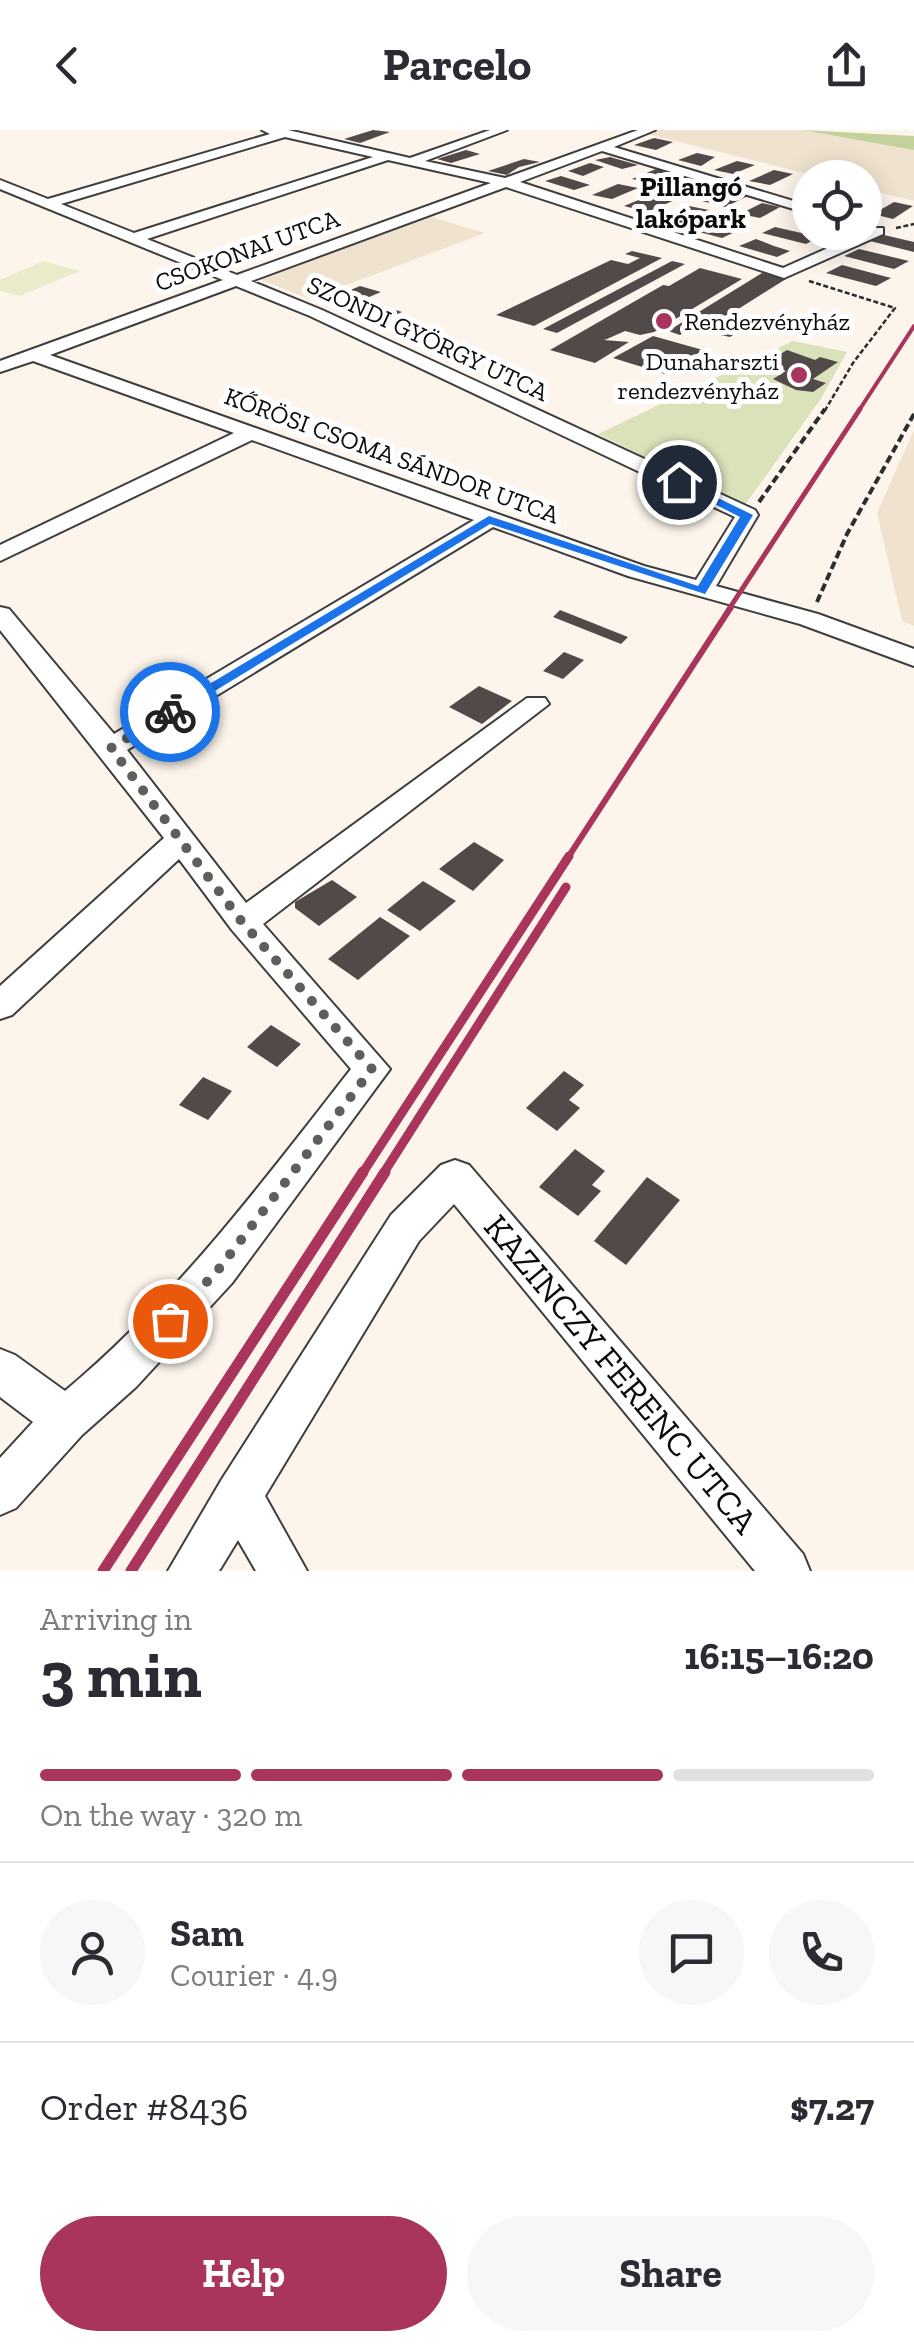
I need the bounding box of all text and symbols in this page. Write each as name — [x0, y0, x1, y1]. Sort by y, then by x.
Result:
icon: back — [40, 38, 95, 93]
text: Parcelo — [383, 38, 531, 92]
icon: share — [819, 38, 874, 93]
map controls — [792, 160, 882, 250]
button: locate — [792, 160, 882, 250]
district label: Pillangó lakópark — [636, 170, 746, 235]
street label: CSOKONAI UTCA — [151, 202, 344, 297]
street label: SZONDI GYÖRGY UTCA — [303, 269, 554, 407]
place label: Rendezvényház — [684, 306, 850, 336]
marker: Rendezvényház — [653, 310, 675, 332]
place label: Dunaharszti rendezvényház — [618, 346, 779, 405]
marker: Dunaharszti rendezvényház — [788, 364, 810, 386]
street label: KŐRÖSI CSOMA SÁNDOR UTCA — [221, 380, 564, 530]
pin — [637, 440, 722, 525]
icon: home — [652, 455, 707, 510]
courier — [120, 662, 220, 762]
icon: bike — [143, 685, 198, 740]
street label: KAZINCZY FERENC UTCA — [475, 1206, 767, 1542]
pin — [128, 1279, 213, 1364]
icon: bag — [143, 1294, 198, 1349]
text: Arriving in — [40, 1600, 192, 1638]
text: 16:15–16:20 — [684, 1633, 874, 1679]
text: 3 min — [40, 1636, 202, 1714]
text: On the way · 320 m — [40, 1796, 302, 1834]
button: person — [40, 1900, 145, 2005]
button: chat — [639, 1900, 744, 2005]
button: phone — [769, 1900, 874, 2005]
text: Sam — [170, 1910, 244, 1956]
text: Courier · 4.9 — [170, 1956, 338, 1994]
text: Order #8436 — [40, 2084, 249, 2130]
text: $7.27 — [790, 2084, 874, 2130]
button: Help — [40, 2216, 447, 2331]
button: Share — [467, 2216, 874, 2331]

